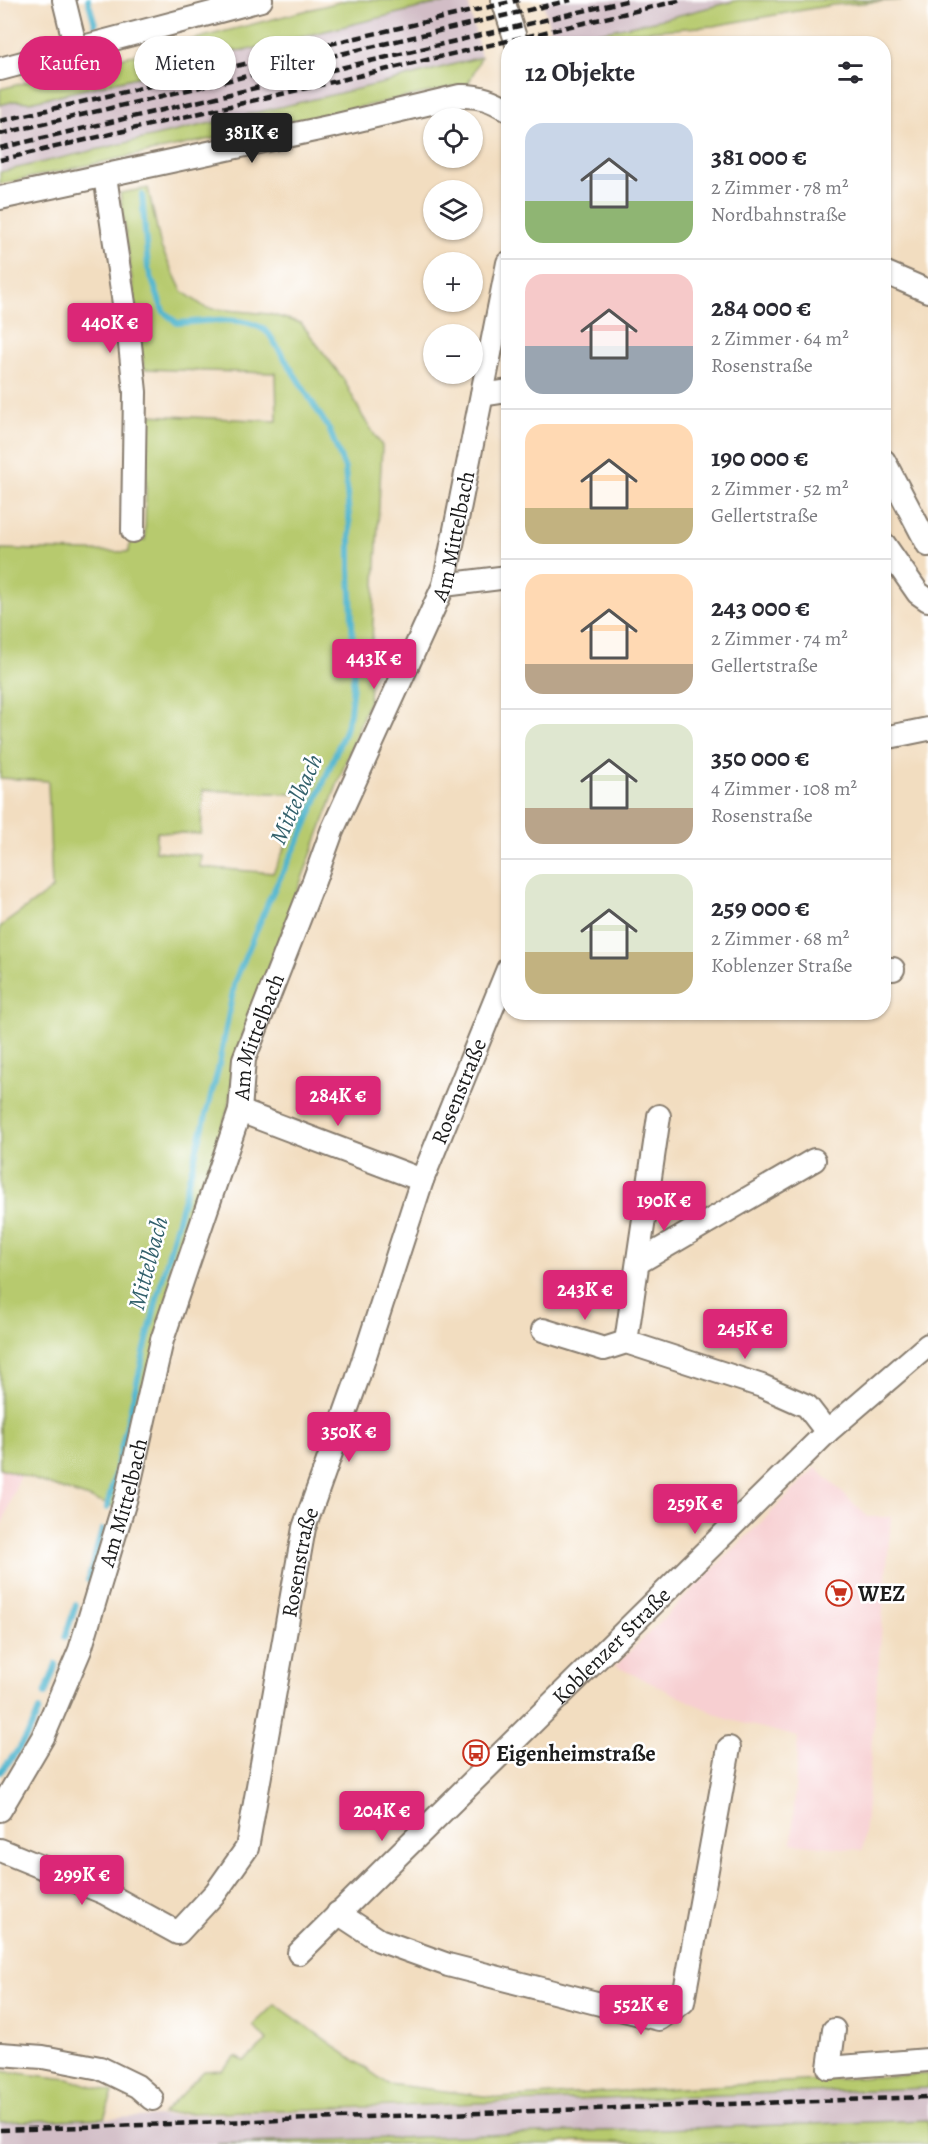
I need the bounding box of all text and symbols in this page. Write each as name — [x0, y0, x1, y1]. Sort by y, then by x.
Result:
chip: Kaufen — [18, 36, 122, 90]
chip: Mieten — [134, 36, 236, 90]
chip: Filter — [248, 36, 336, 90]
text: 12 Objekte — [525, 55, 635, 90]
icon: filters — [834, 56, 867, 89]
map controls — [423, 108, 483, 384]
button: locate — [423, 108, 483, 168]
pin: 381K € — [203, 113, 301, 164]
text: 381K € — [225, 119, 279, 146]
text: 381 000 € — [711, 139, 807, 174]
icon: home — [573, 147, 645, 219]
text: 2 Zimmer · 78 m² — [711, 174, 849, 201]
button: layers — [423, 180, 483, 240]
text: Nordbahnstraße — [711, 201, 846, 228]
button: + — [423, 252, 483, 312]
text: 284 000 € — [711, 290, 811, 325]
icon: home — [573, 298, 645, 370]
pin: 440K € — [61, 303, 159, 354]
text: 440K € — [82, 309, 138, 336]
button: − — [423, 324, 483, 384]
text: 2 Zimmer · 64 m² — [711, 325, 849, 352]
text: Rosenstraße — [711, 352, 813, 379]
text: 190 000 € — [711, 440, 809, 475]
icon: home — [573, 448, 645, 520]
street label: Am Mittelbach — [424, 468, 482, 607]
text: 2 Zimmer · 52 m² — [711, 475, 849, 502]
text: Gellertstraße — [711, 502, 818, 529]
text: 243 000 € — [711, 590, 810, 625]
icon: home — [573, 598, 645, 670]
text: 2 Zimmer · 74 m² — [711, 625, 848, 652]
pin: 443K € — [325, 639, 423, 690]
text: 443K € — [346, 645, 402, 672]
text: Gellertstraße — [711, 652, 818, 679]
text: 350 000 € — [711, 740, 810, 775]
icon: home — [573, 748, 645, 820]
water label: Mittelbach — [262, 749, 330, 849]
text: 4 Zimmer · 108 m² — [711, 775, 857, 802]
text: Rosenstraße — [711, 802, 813, 829]
text: 259 000 € — [711, 890, 810, 925]
icon: home — [573, 898, 645, 970]
text: 2 Zimmer · 68 m² — [711, 925, 849, 952]
text: Koblenzer Straße — [711, 952, 852, 979]
street label: Am Mittelbach — [227, 969, 292, 1102]
street label: Rosenstraße — [424, 1034, 494, 1149]
pin: 284K € — [289, 1076, 387, 1127]
text: 284K € — [310, 1082, 366, 1109]
pin: 190K € — [615, 1181, 713, 1232]
text: 190K € — [637, 1187, 691, 1214]
water label: Mittelbach — [120, 1213, 176, 1313]
pin: 243K € — [536, 1270, 634, 1321]
text: 243K € — [557, 1276, 613, 1303]
pin: 245K € — [696, 1309, 794, 1360]
text: 245K € — [717, 1315, 773, 1342]
pin: 350K € — [300, 1412, 398, 1463]
text: 350K € — [321, 1418, 377, 1445]
street label: Am Mittelbach — [92, 1435, 155, 1572]
pin: 259K € — [646, 1484, 744, 1535]
text: 259K € — [667, 1490, 723, 1517]
street label: Rosenstraße — [274, 1503, 326, 1620]
supermarket icon: WEZ — [824, 1578, 854, 1608]
place label: WEZ — [857, 1579, 905, 1609]
street label: Koblenzer Straße — [546, 1581, 677, 1711]
bus stop icon: Eigenheimstraße — [461, 1738, 491, 1768]
place label: Eigenheimstraße — [496, 1739, 656, 1769]
pin: 204K € — [333, 1791, 431, 1842]
text: 204K € — [353, 1797, 411, 1824]
pin: 299K € — [33, 1855, 131, 1906]
text: 299K € — [54, 1861, 110, 1888]
pin: 552K € — [592, 1985, 690, 2036]
text: 552K € — [614, 1991, 668, 2018]

